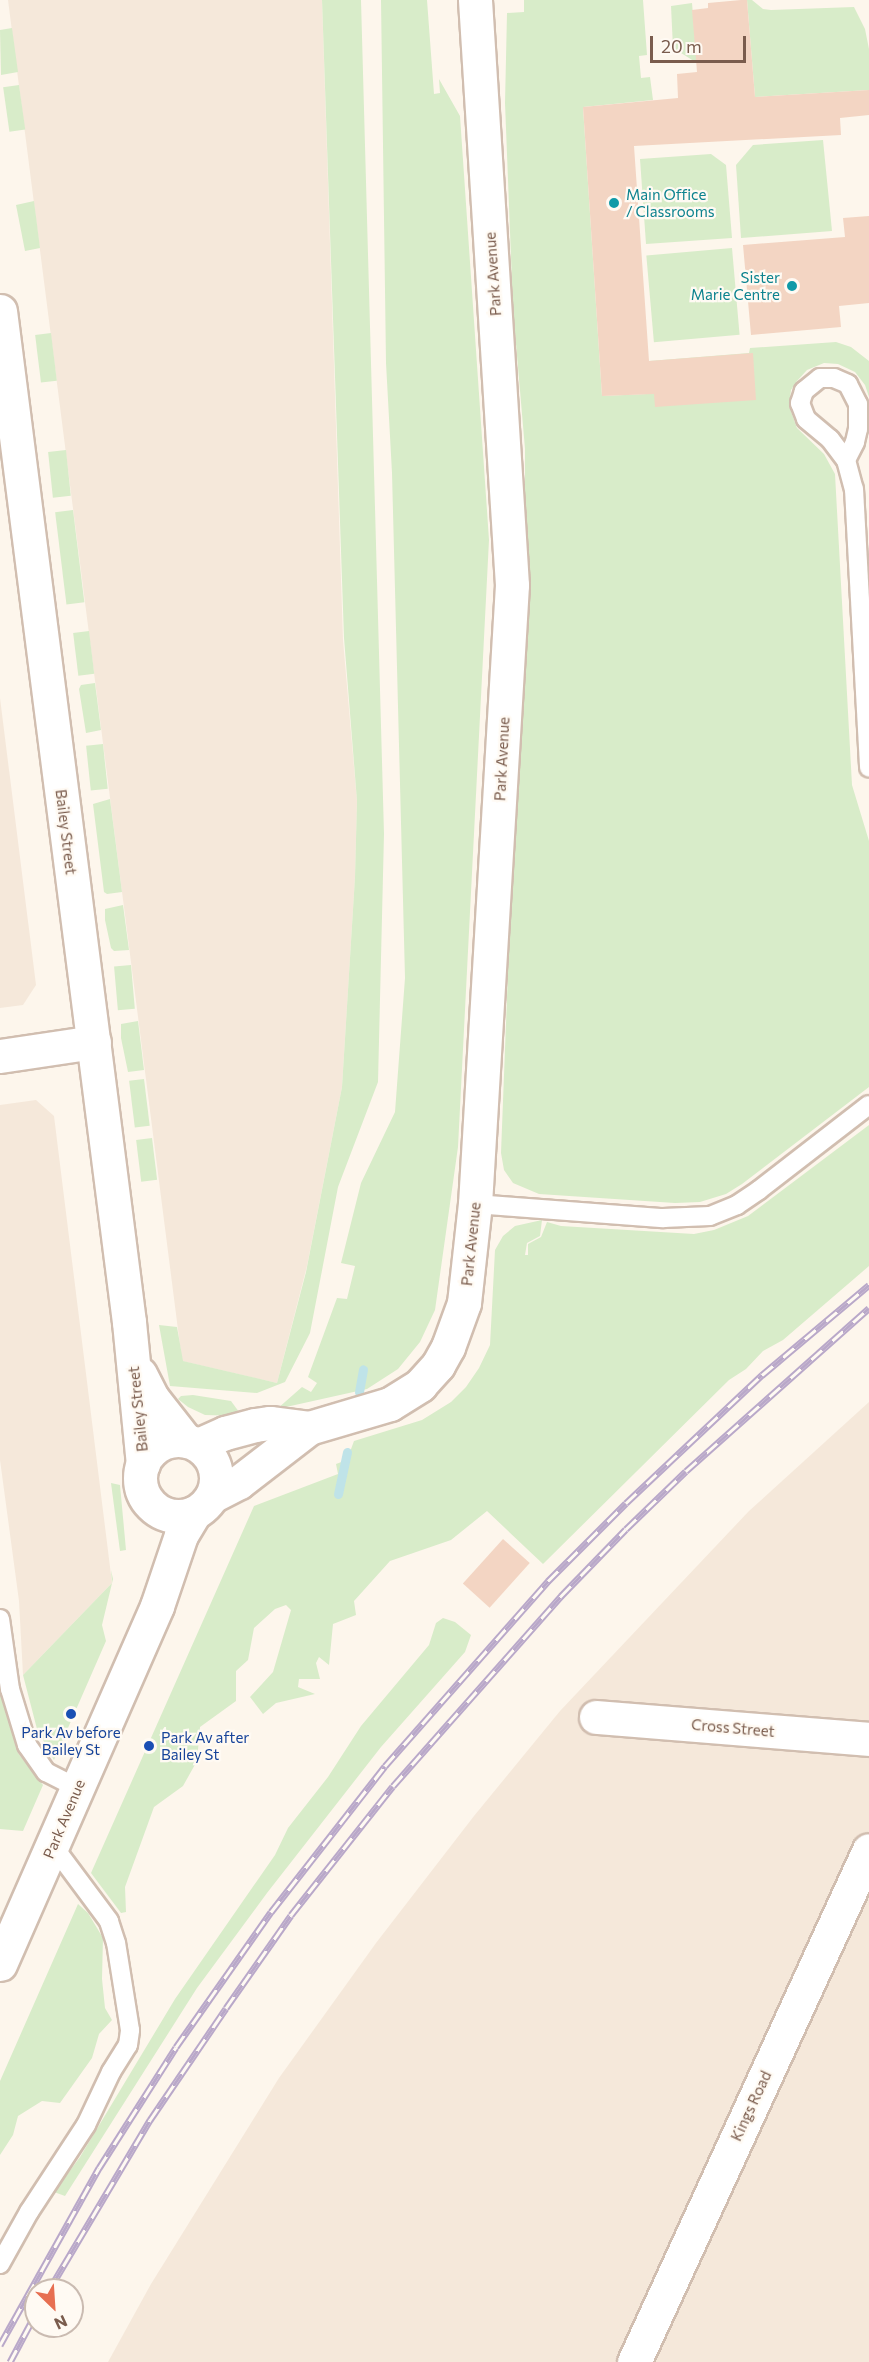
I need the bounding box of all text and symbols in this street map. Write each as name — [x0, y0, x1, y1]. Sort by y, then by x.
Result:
scale bar — [653, 24, 749, 62]
text: 20 m — [661, 35, 702, 57]
place label: Main Office / Classrooms — [626, 185, 715, 220]
marker: Main Office / Classrooms — [607, 196, 621, 210]
street label: Park Avenue — [481, 231, 505, 317]
place label: Sister Marie Centre — [691, 268, 780, 303]
marker: Sister Marie Centre — [785, 279, 799, 293]
street label: Park Avenue — [491, 716, 513, 802]
street label: Bailey Street — [52, 788, 80, 876]
street label: Park Avenue — [458, 1201, 484, 1287]
street label: Bailey Street — [125, 1365, 151, 1453]
marker: Park Av before Bailey St — [64, 1707, 78, 1721]
street label: Cross Street — [691, 1715, 775, 1741]
place label: Park Av before Bailey St — [21, 1723, 121, 1758]
place label: Park Av after Bailey St — [161, 1728, 249, 1763]
marker: Park Av after Bailey St — [142, 1739, 156, 1753]
street label: Park Avenue — [39, 1777, 89, 1861]
street label: Kings Road — [727, 2068, 775, 2144]
north arrow — [24, 2278, 84, 2338]
text: N — [52, 2312, 70, 2334]

